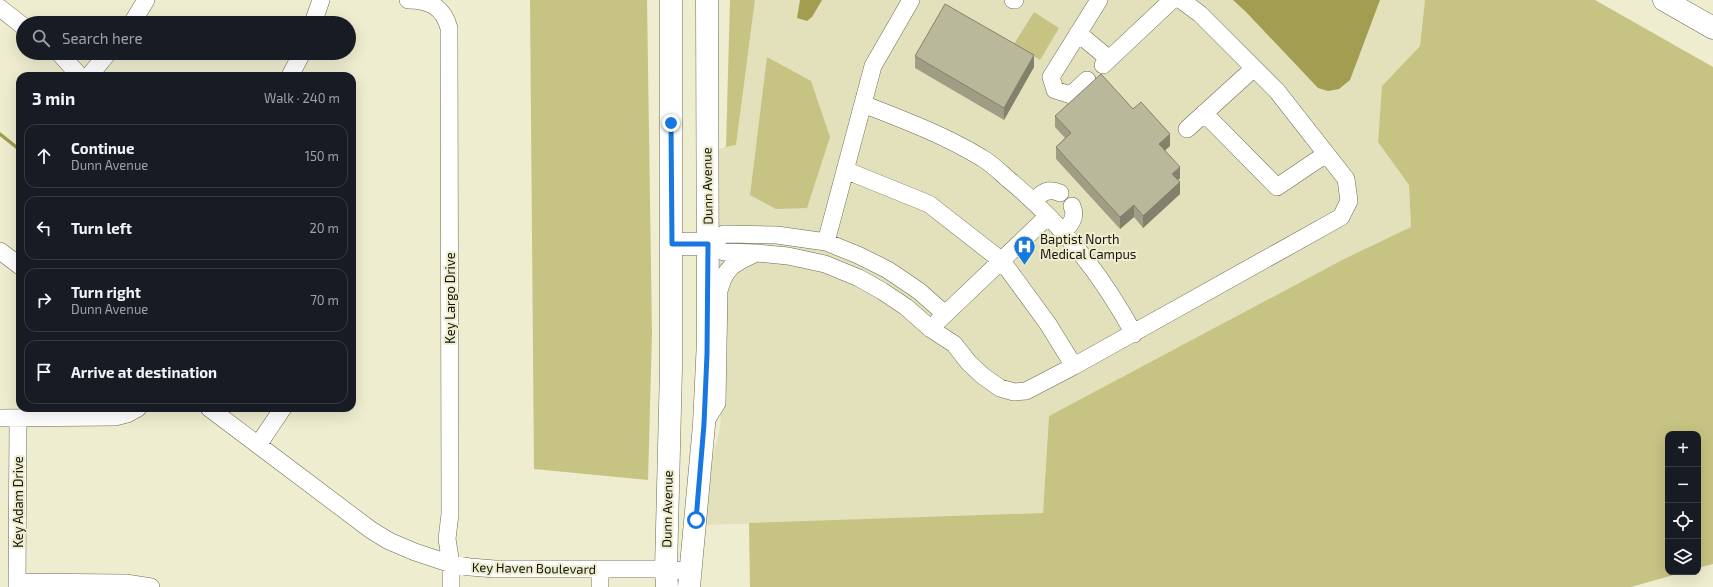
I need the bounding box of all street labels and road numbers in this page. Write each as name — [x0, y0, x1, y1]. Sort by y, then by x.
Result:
street label: Dunn Avenue — [698, 147, 716, 225]
street label: Key Largo Drive — [442, 252, 458, 344]
street label: Key Adam Drive — [10, 456, 26, 548]
street label: Dunn Avenue — [658, 470, 676, 548]
street label: Key Haven Boulevard — [472, 559, 596, 577]

